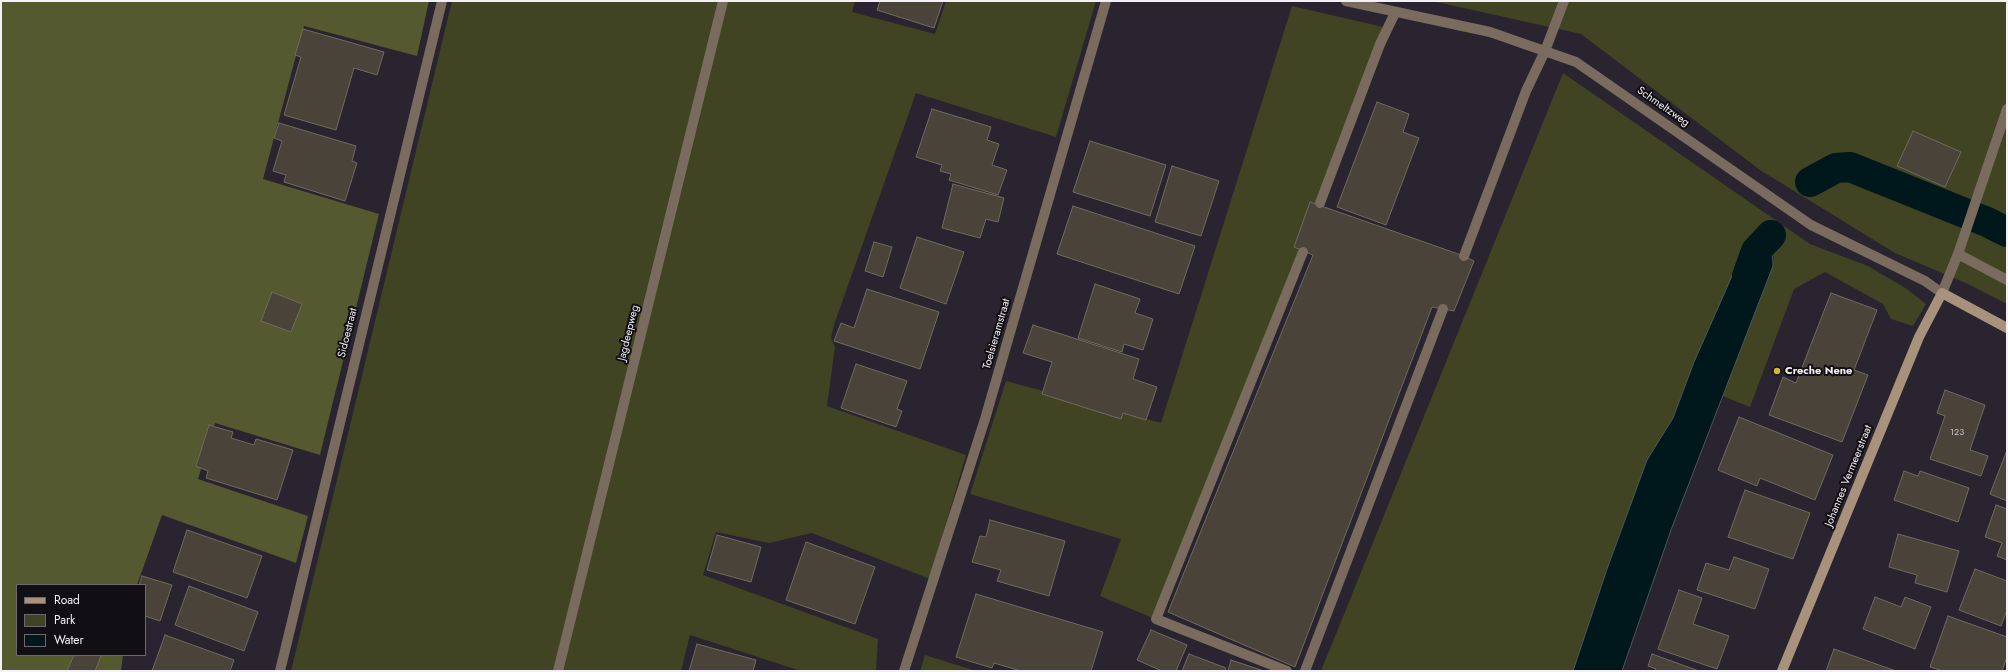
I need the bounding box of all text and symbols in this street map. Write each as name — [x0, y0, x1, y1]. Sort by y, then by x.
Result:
street label: Schmeltzweg — [1634, 84, 1692, 130]
street label: Toelsieramstraat — [981, 297, 1013, 371]
street label: Jagdeepweg — [616, 304, 642, 362]
street label: Sidoestraat — [335, 307, 361, 359]
place label: Creche Nene — [1785, 364, 1852, 378]
marker: Creche Nene — [1772, 366, 1782, 376]
street label: Johannes Vermeerstraat — [1823, 423, 1875, 529]
house number: 123 — [1950, 428, 1964, 438]
legend — [16, 584, 146, 656]
text: Road — [54, 591, 80, 609]
text: Park — [54, 611, 75, 629]
text: Water — [54, 631, 84, 649]

